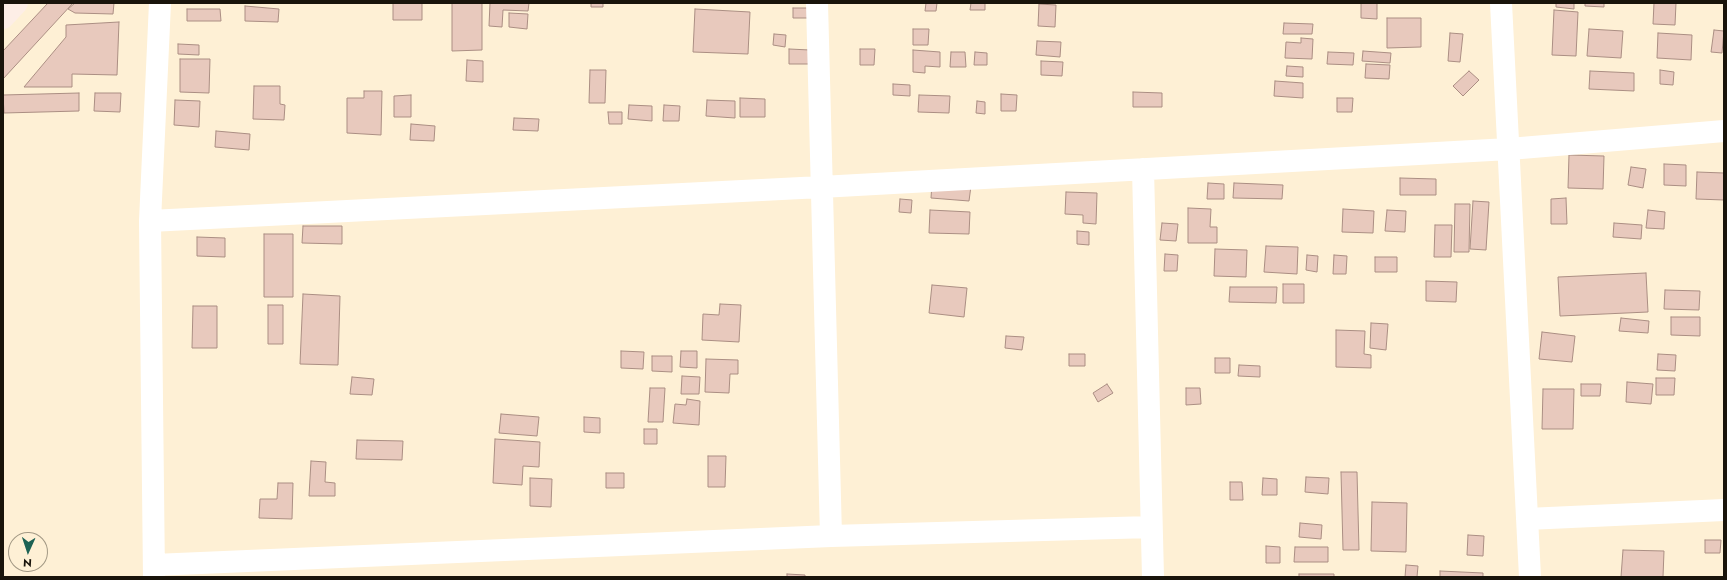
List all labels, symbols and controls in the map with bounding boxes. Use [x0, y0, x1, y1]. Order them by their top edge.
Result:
north arrow [8, 532, 48, 572]
text: N [23, 555, 32, 571]

